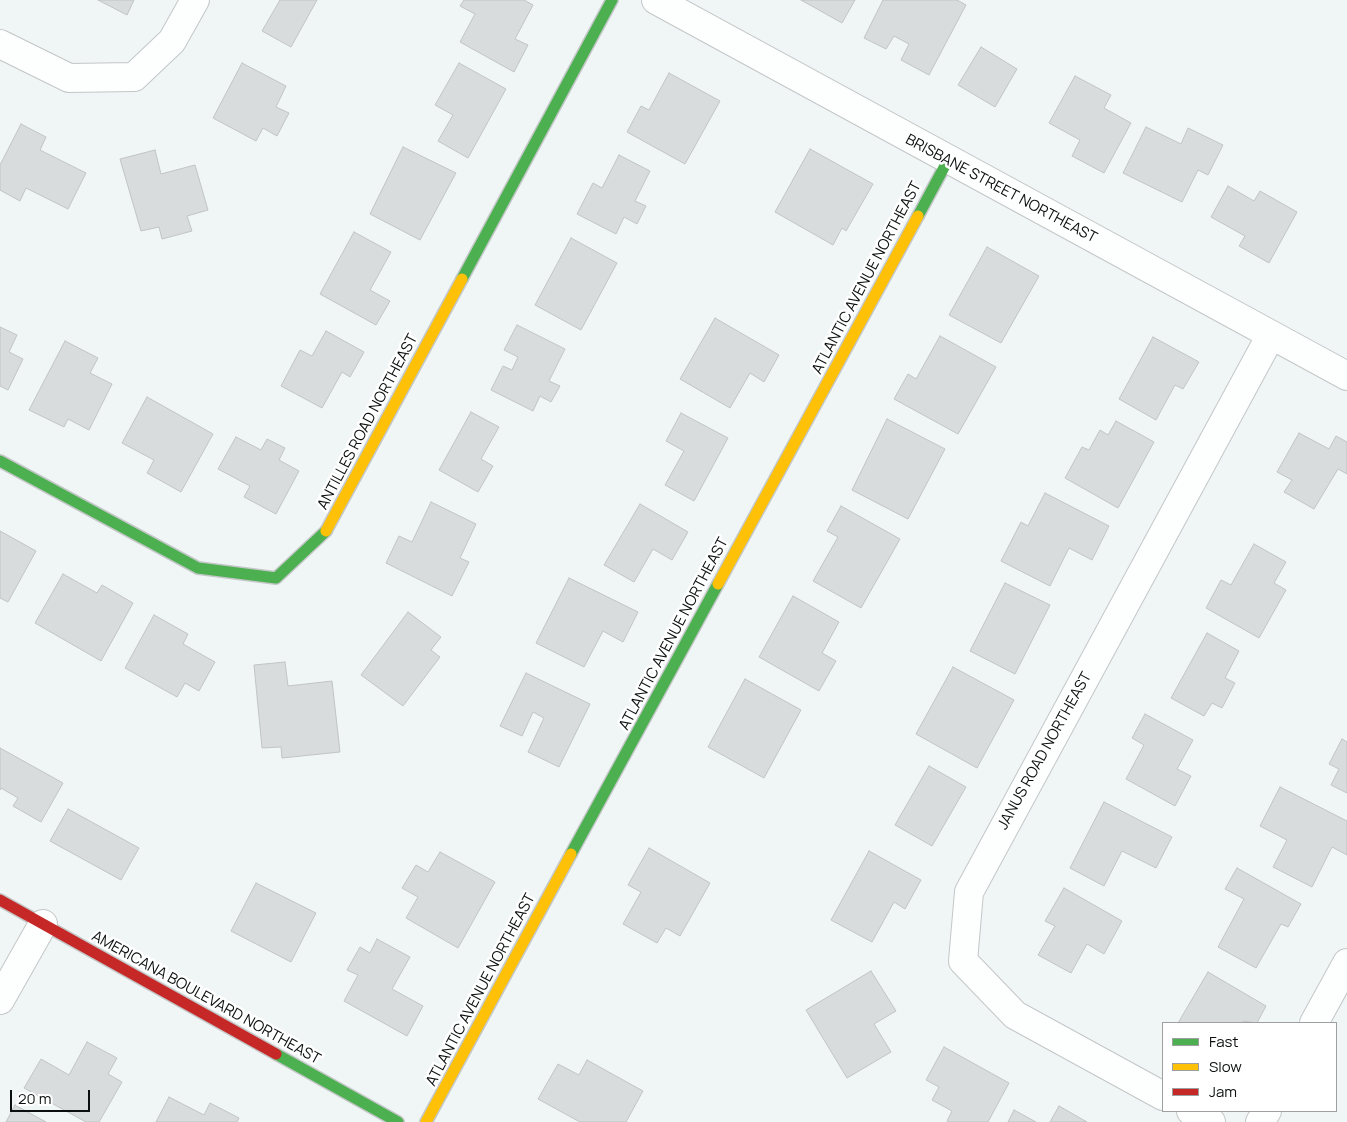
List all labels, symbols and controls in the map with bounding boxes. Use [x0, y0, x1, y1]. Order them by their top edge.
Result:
street label: BRISBANE STREET NORTHEAST [902, 131, 1100, 247]
street label: ATLANTIC AVENUE NORTHEAST [809, 179, 925, 377]
street label: ANTILLES ROAD NORTHEAST [314, 331, 422, 513]
street label: ATLANTIC AVENUE NORTHEAST [616, 535, 732, 733]
street label: JANUS ROAD NORTHEAST [994, 669, 1096, 833]
street label: ATLANTIC AVENUE NORTHEAST [423, 891, 539, 1089]
street label: AMERICANA BOULEVARD NORTHEAST [88, 927, 324, 1069]
legend [1162, 1022, 1337, 1112]
text: Fast [1209, 1031, 1238, 1052]
text: Slow [1209, 1056, 1242, 1077]
scale bar [12, 1080, 92, 1112]
text: Jam [1209, 1081, 1237, 1102]
text: 20 m [18, 1088, 51, 1109]

